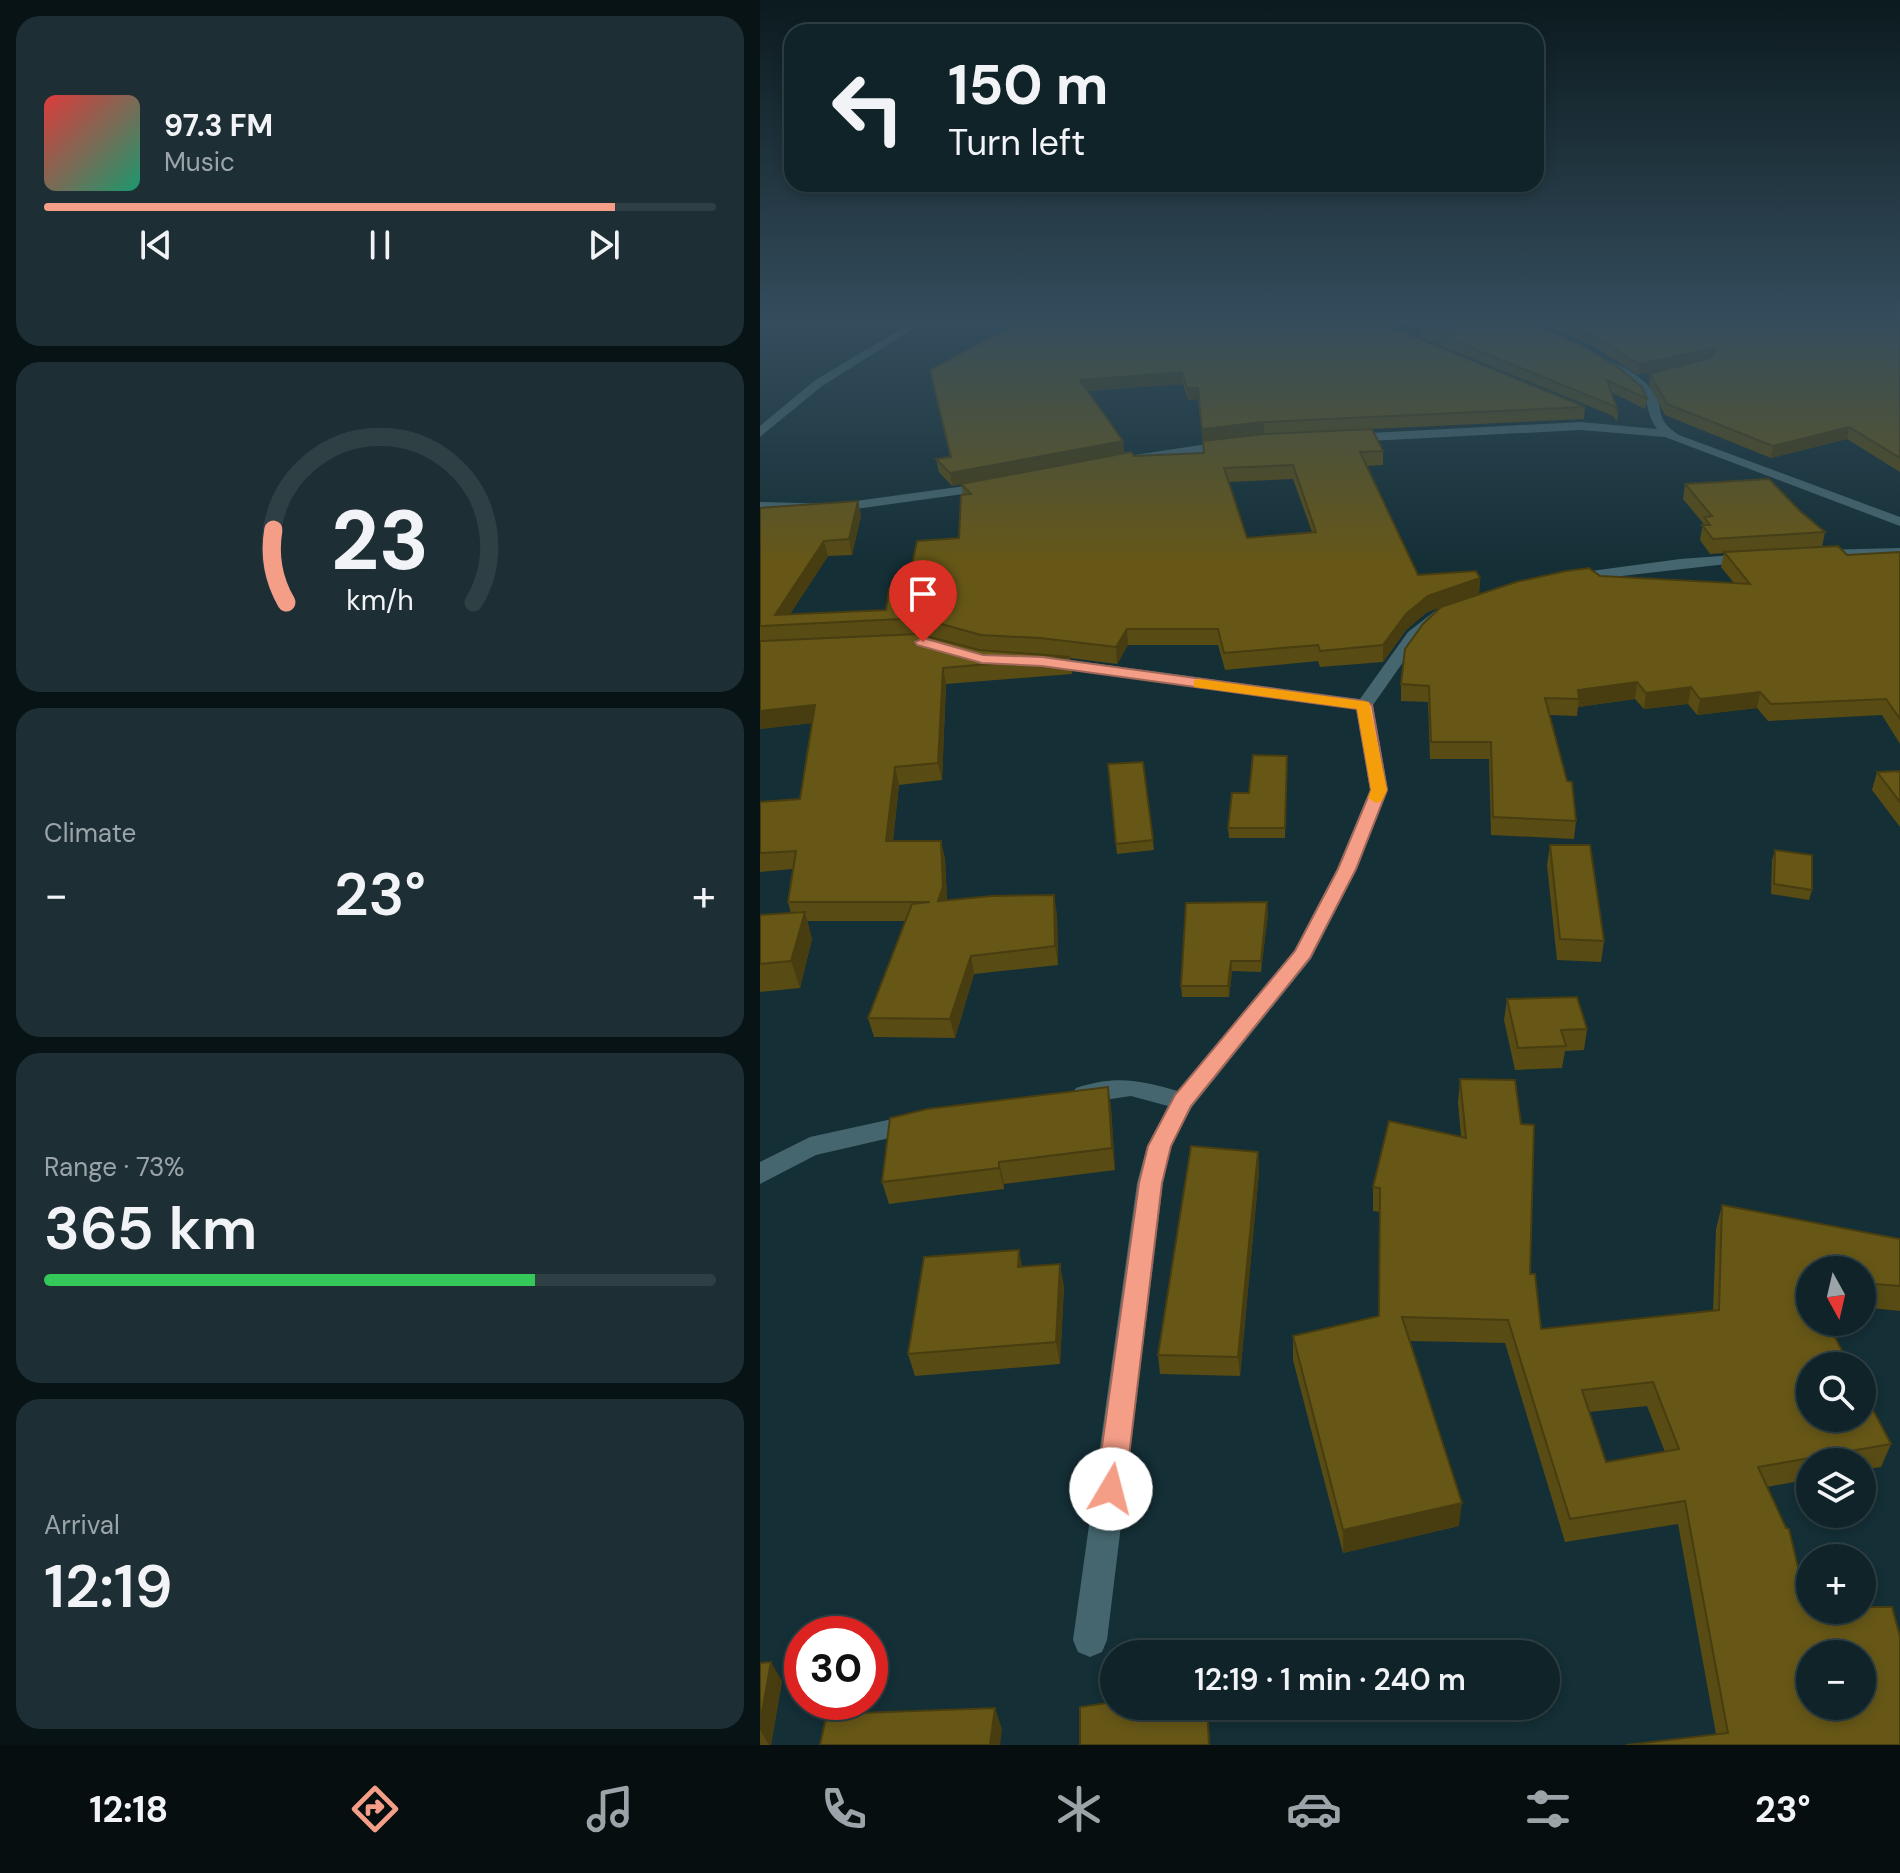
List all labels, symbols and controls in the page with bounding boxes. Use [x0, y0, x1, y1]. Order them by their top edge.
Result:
text: 150 m [948, 48, 1109, 121]
icon: left [816, 56, 920, 160]
text: 97.3 FM [164, 106, 273, 145]
text: Turn left [948, 119, 1085, 166]
text: Music [164, 145, 235, 179]
icon: previous [134, 223, 178, 267]
icon: pause [358, 223, 402, 267]
icon: next [582, 223, 626, 267]
text: 23 [331, 485, 429, 594]
pin [889, 560, 957, 642]
icon: arrive [901, 572, 945, 616]
text: km/h [346, 582, 414, 619]
text: Climate [44, 816, 136, 850]
text: 23° [334, 855, 426, 934]
text: − [44, 866, 68, 924]
text: + [692, 866, 716, 924]
text: Range · 73% [44, 1150, 184, 1184]
text: 365 km [44, 1189, 257, 1268]
north arrow [1796, 1256, 1876, 1336]
map controls [1796, 1256, 1876, 1720]
button: search [1796, 1352, 1876, 1432]
position arrow [1069, 1447, 1153, 1531]
button: layers [1796, 1448, 1876, 1528]
text: Arrival [44, 1508, 120, 1542]
button: + [1796, 1544, 1876, 1624]
text: 12:19 [44, 1547, 173, 1626]
speed limit sign: 30 [784, 1616, 888, 1720]
button: − [1796, 1640, 1876, 1720]
text: 12:19 · 1 min · 240 m [1194, 1660, 1466, 1699]
icon: directions [347, 1781, 403, 1837]
icon: music [582, 1781, 638, 1837]
icon: phone [816, 1781, 872, 1837]
icon: climate [1051, 1781, 1107, 1837]
icon: car [1286, 1781, 1342, 1837]
icon: filters [1520, 1781, 1576, 1837]
text: 12:18 [89, 1786, 168, 1833]
text: 23° [1755, 1786, 1811, 1833]

